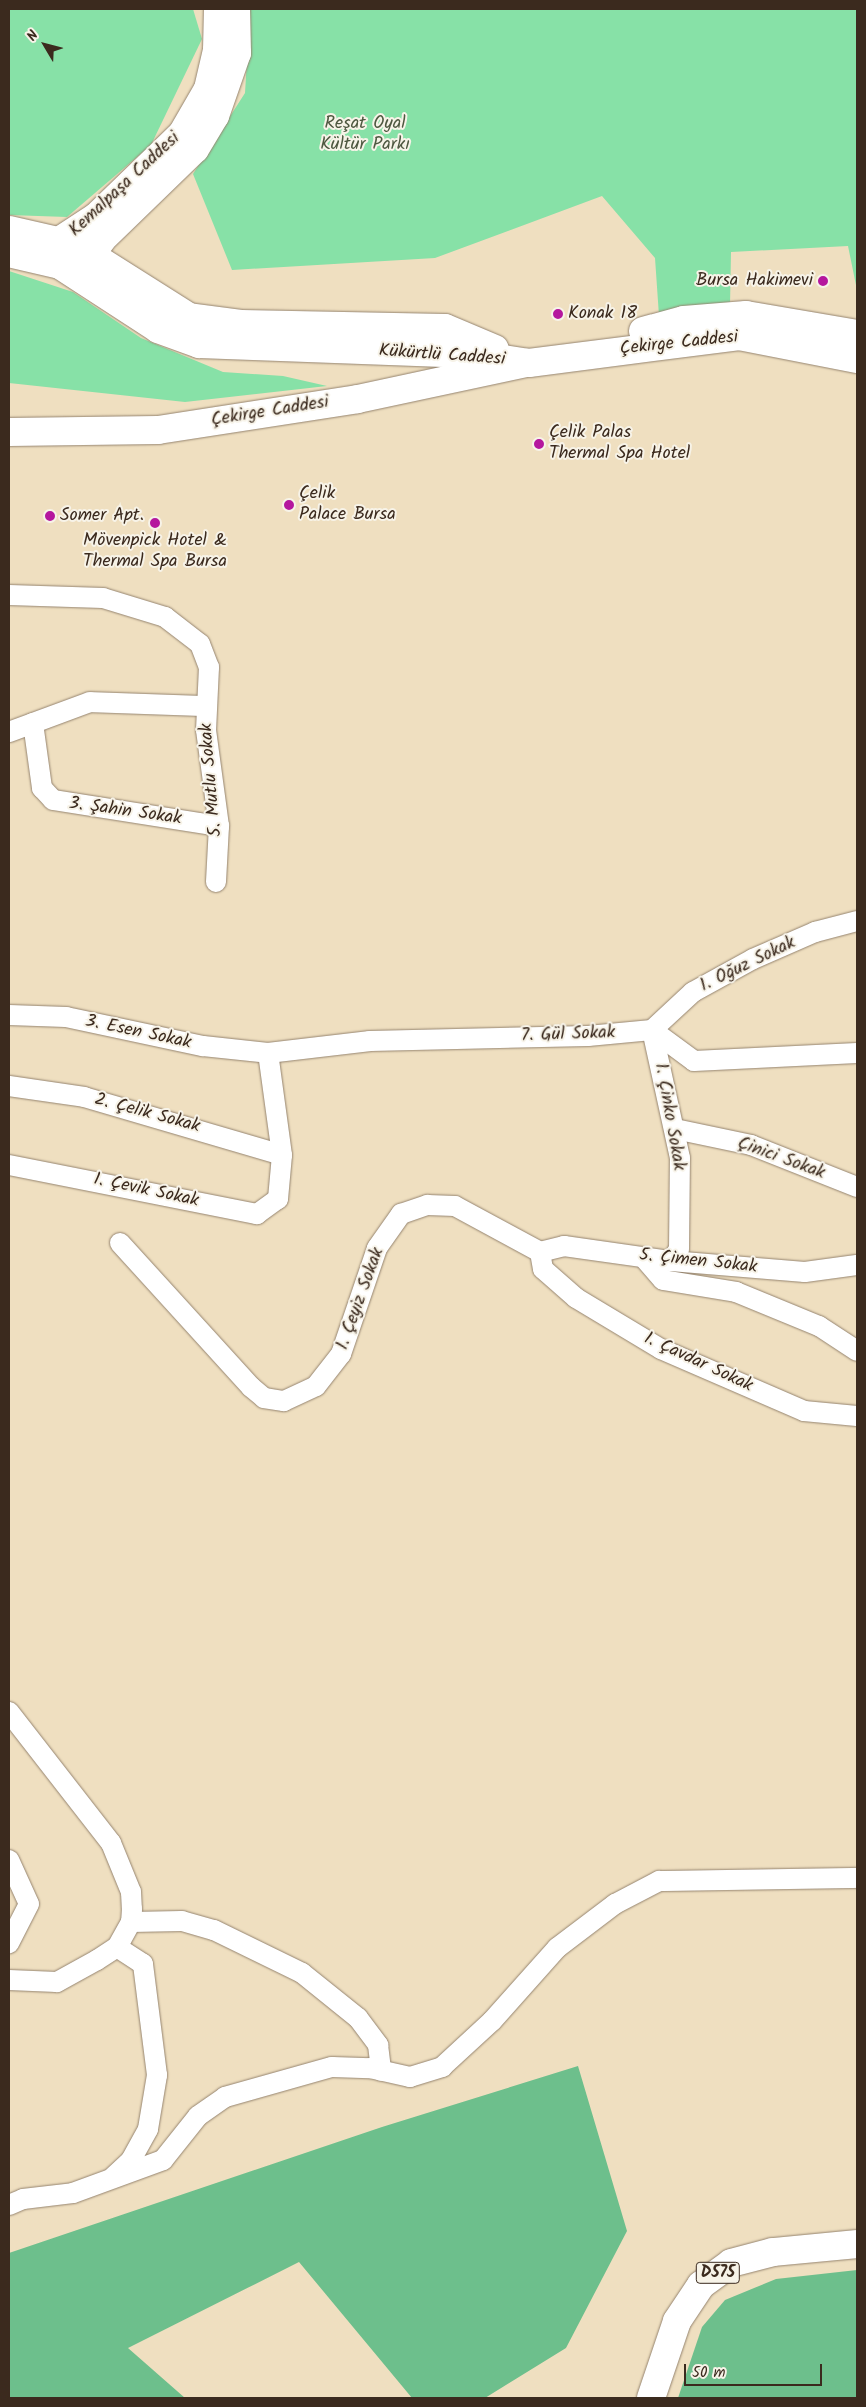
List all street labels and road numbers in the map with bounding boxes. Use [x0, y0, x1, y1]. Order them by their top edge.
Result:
street label: Kemalpaşa Caddesi [65, 128, 185, 242]
street label: Çekirge Caddesi [619, 327, 739, 361]
street label: Kükürtlü Caddesi [378, 341, 506, 371]
street label: Çekirge Caddesi [210, 392, 330, 432]
street label: 5. Mutlu Sokak [196, 722, 228, 838]
street label: 3. Şahin Sokak [67, 793, 183, 831]
street label: 1. Oğuz Sokak [697, 933, 799, 997]
street label: 3. Esen Sokak [83, 1011, 193, 1055]
street label: 7. Gül Sokak [521, 1023, 615, 1047]
street label: 1. Çinko Sokak [649, 1062, 689, 1172]
street label: 2. Çelik Sokak [92, 1090, 202, 1138]
street label: Çinici Sokak [734, 1133, 828, 1185]
street label: 1. Çevik Sokak [92, 1169, 200, 1213]
street label: 1. Çeyiz Sokak [333, 1245, 389, 1353]
street label: 5. Çimen Sokak [638, 1245, 758, 1279]
street label: 1. Çavdar Sokak [640, 1328, 756, 1398]
road number: D575 [696, 2260, 740, 2286]

